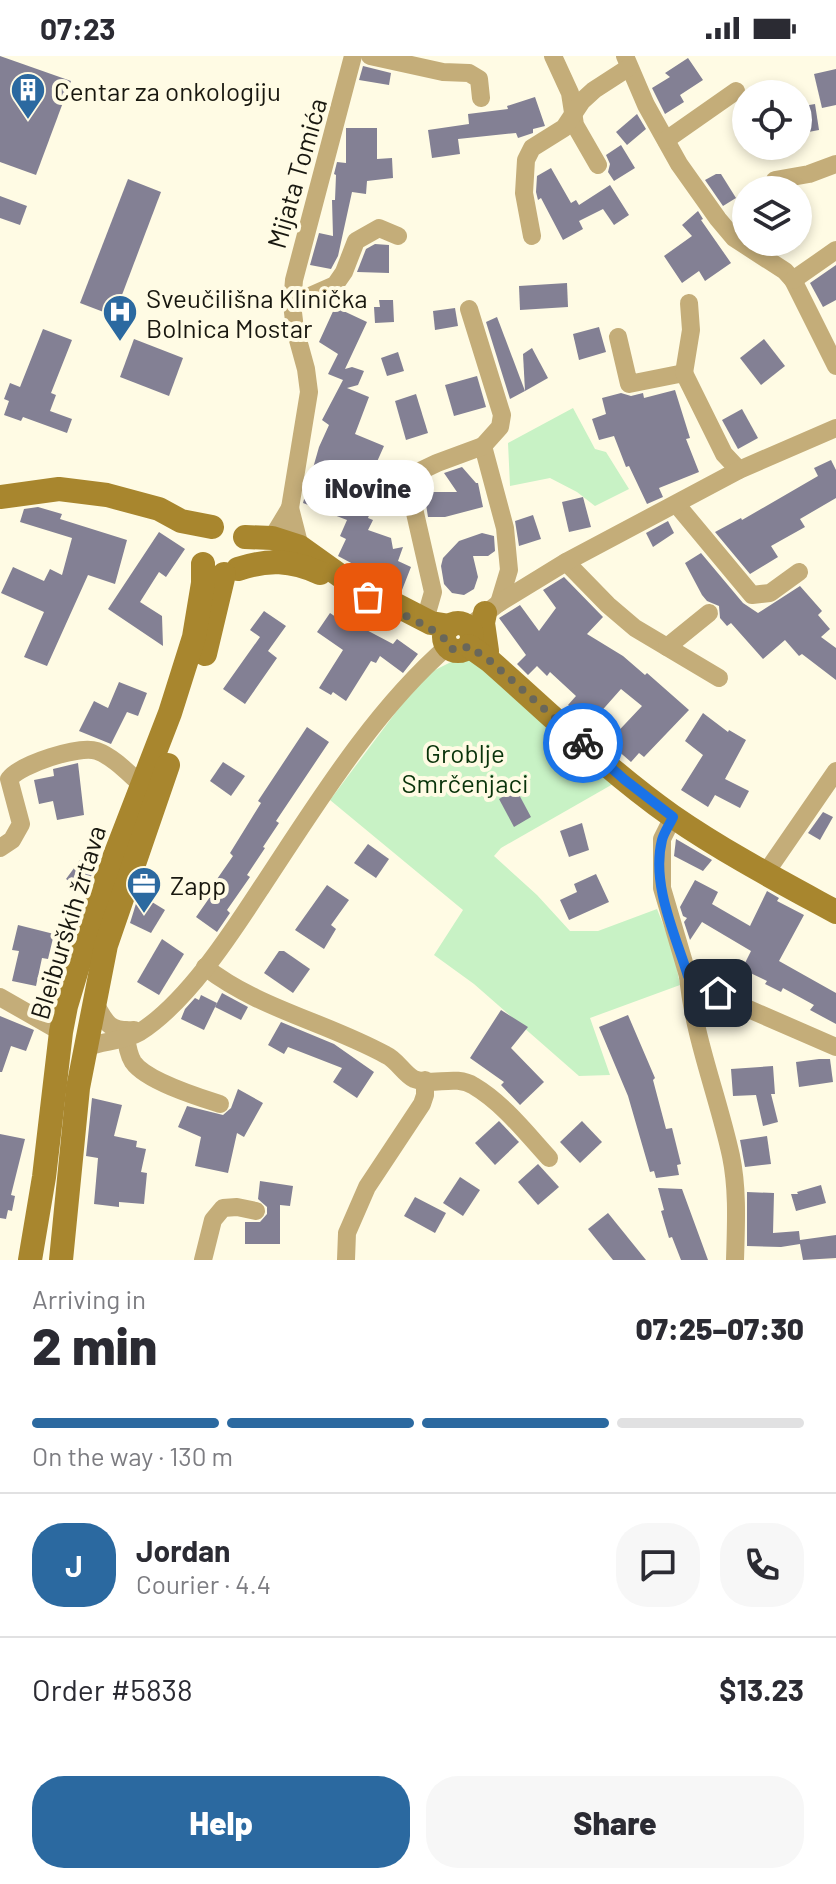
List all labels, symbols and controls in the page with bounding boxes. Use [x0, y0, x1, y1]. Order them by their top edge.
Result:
text: 07:23 [40, 10, 115, 46]
building icon: Centar za onkologiju [9, 71, 47, 121]
place label: Centar za onkologiju [54, 75, 281, 106]
map controls [732, 80, 812, 256]
button: locate [732, 80, 812, 160]
street label: Mijata Tomića [260, 94, 332, 252]
button: layers [732, 176, 812, 256]
place label: Sveučilišna Klinička Bolnica Mostar [146, 282, 367, 343]
hospital icon: Sveučilišna Klinička Bolnica Mostar [101, 293, 139, 343]
callout: iNovine [302, 461, 434, 517]
text: iNovine [325, 472, 411, 503]
pin [334, 563, 402, 631]
icon: bag [346, 575, 390, 619]
courier [543, 703, 623, 783]
icon: bike [561, 721, 605, 765]
park label: Groblje Smrčenjaci [401, 737, 529, 798]
street label: Bleiburških žrtava [23, 821, 111, 1023]
office icon: Zapp [125, 865, 163, 915]
place label: Zapp [170, 869, 226, 900]
pin [684, 959, 752, 1027]
icon: home [696, 971, 740, 1015]
text: Arriving in [32, 1283, 146, 1314]
text: 07:25–07:30 [636, 1310, 804, 1346]
text: 2 min [32, 1313, 157, 1375]
text: On the way · 130 m [32, 1440, 233, 1471]
button: chat [616, 1523, 700, 1607]
button: phone [720, 1523, 804, 1607]
text: Jordan [136, 1532, 231, 1568]
text: J [65, 1547, 83, 1583]
text: Courier · 4.4 [136, 1568, 271, 1599]
text: Order #5838 [32, 1671, 193, 1707]
text: $13.23 [719, 1671, 804, 1707]
button: Help [32, 1776, 410, 1868]
button: Share [426, 1776, 804, 1868]

